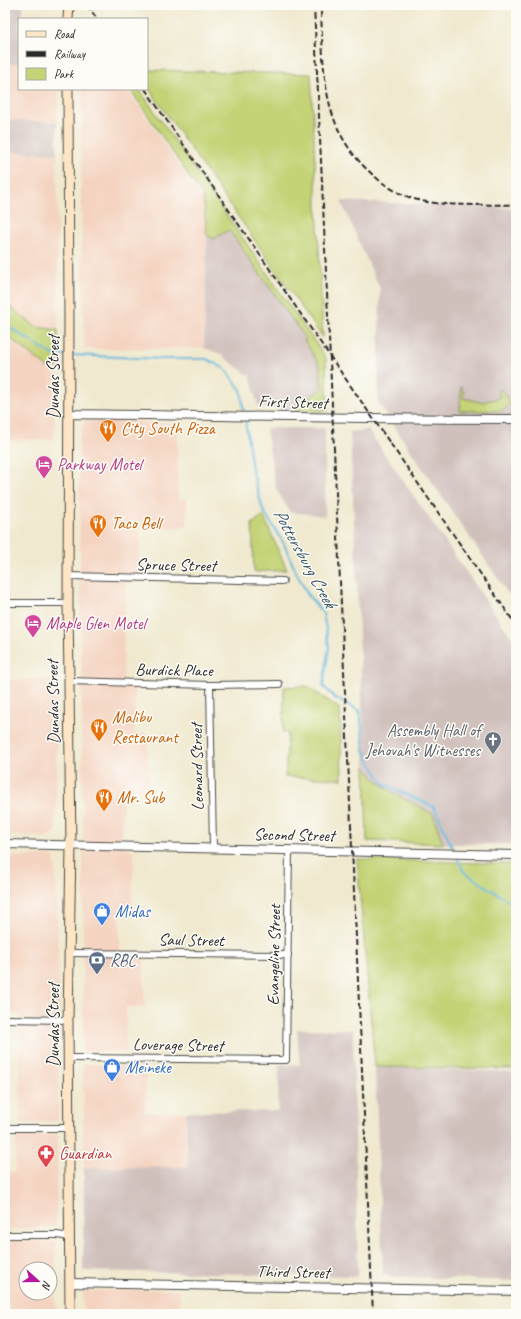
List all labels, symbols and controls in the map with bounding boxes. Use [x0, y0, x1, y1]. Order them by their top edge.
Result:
legend [18, 18, 148, 90]
text: Road [54, 26, 76, 42]
text: Railway [54, 46, 86, 62]
text: Park [54, 66, 75, 82]
street label: Dundas Street [43, 333, 64, 419]
street label: First Street [258, 390, 330, 414]
restaurant icon: City South Pizza [98, 418, 118, 443]
place label: City South Pizza [121, 418, 216, 439]
hotel icon: Parkway Motel [34, 454, 54, 479]
place label: Parkway Motel [57, 454, 145, 475]
water label: Pottersburg Creek [269, 505, 343, 614]
restaurant icon: Taco Bell [88, 513, 108, 538]
place label: Taco Bell [111, 513, 164, 534]
street label: Spruce Street [136, 554, 219, 576]
hotel icon: Maple Glen Motel [23, 613, 43, 638]
place label: Maple Glen Motel [46, 613, 149, 634]
street label: Dundas Street [42, 657, 64, 744]
street label: Burdick Place [135, 659, 214, 681]
place label: Malibu Restaurant [112, 707, 180, 748]
restaurant icon: Malibu Restaurant [89, 717, 109, 742]
place label: Assembly Hall of Jehovah's Witnesses [365, 720, 484, 761]
street label: Leonard Street [186, 721, 208, 811]
church icon: Assembly Hall of Jehovah's Witnesses [483, 730, 503, 755]
restaurant icon: Mr. Sub [94, 787, 114, 812]
place label: Mr. Sub [117, 787, 166, 808]
street label: Second Street [253, 824, 337, 846]
shop icon: Midas [92, 901, 112, 926]
place label: Midas [115, 901, 151, 922]
street label: Evangeline Street [263, 902, 285, 1006]
street label: Saul Street [158, 929, 226, 951]
bank icon: RBC [87, 950, 107, 975]
place label: RBC [110, 950, 138, 971]
street label: Dundas Street [43, 981, 64, 1067]
street label: Loverage Street [133, 1034, 226, 1056]
shop icon: Meineke [102, 1057, 122, 1082]
place label: Meineke [125, 1057, 172, 1078]
pharmacy icon: Guardian [36, 1143, 56, 1168]
place label: Guardian [59, 1143, 113, 1164]
north arrow [18, 1261, 58, 1301]
street label: Third Street [256, 1261, 332, 1283]
text: N [39, 1279, 55, 1292]

